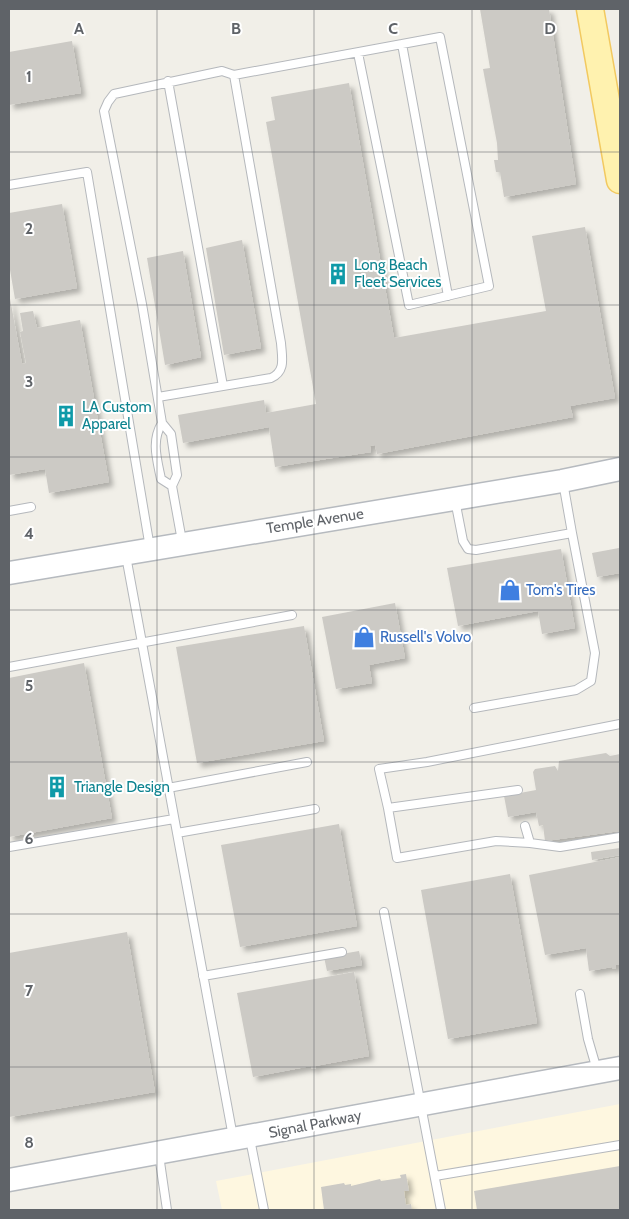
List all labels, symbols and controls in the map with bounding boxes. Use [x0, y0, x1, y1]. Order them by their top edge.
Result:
text: A [74, 19, 84, 38]
text: B [231, 19, 241, 38]
text: C [388, 19, 398, 38]
text: D [544, 19, 556, 38]
text: 1 [26, 67, 32, 86]
text: 2 [25, 219, 33, 238]
place label: Long Beach Fleet Services [354, 256, 441, 291]
building icon: Long Beach Fleet Services [325, 261, 351, 287]
text: 3 [25, 372, 33, 391]
place label: LA Custom Apparel [82, 398, 152, 433]
building icon: LA Custom Apparel [53, 403, 79, 429]
street label: Temple Avenue [265, 504, 365, 538]
text: 4 [24, 524, 34, 543]
shop icon: Tom's Tires [497, 577, 523, 603]
place label: Tom's Tires [526, 581, 595, 599]
shop icon: Russell's Volvo [351, 624, 377, 650]
place label: Russell's Volvo [380, 628, 471, 646]
text: 5 [25, 676, 33, 695]
building icon: Triangle Design [44, 774, 70, 800]
place label: Triangle Design [74, 778, 170, 796]
text: 6 [25, 829, 34, 848]
text: 7 [25, 981, 34, 1000]
street label: Signal Parkway [267, 1106, 363, 1142]
text: 8 [24, 1133, 34, 1152]

